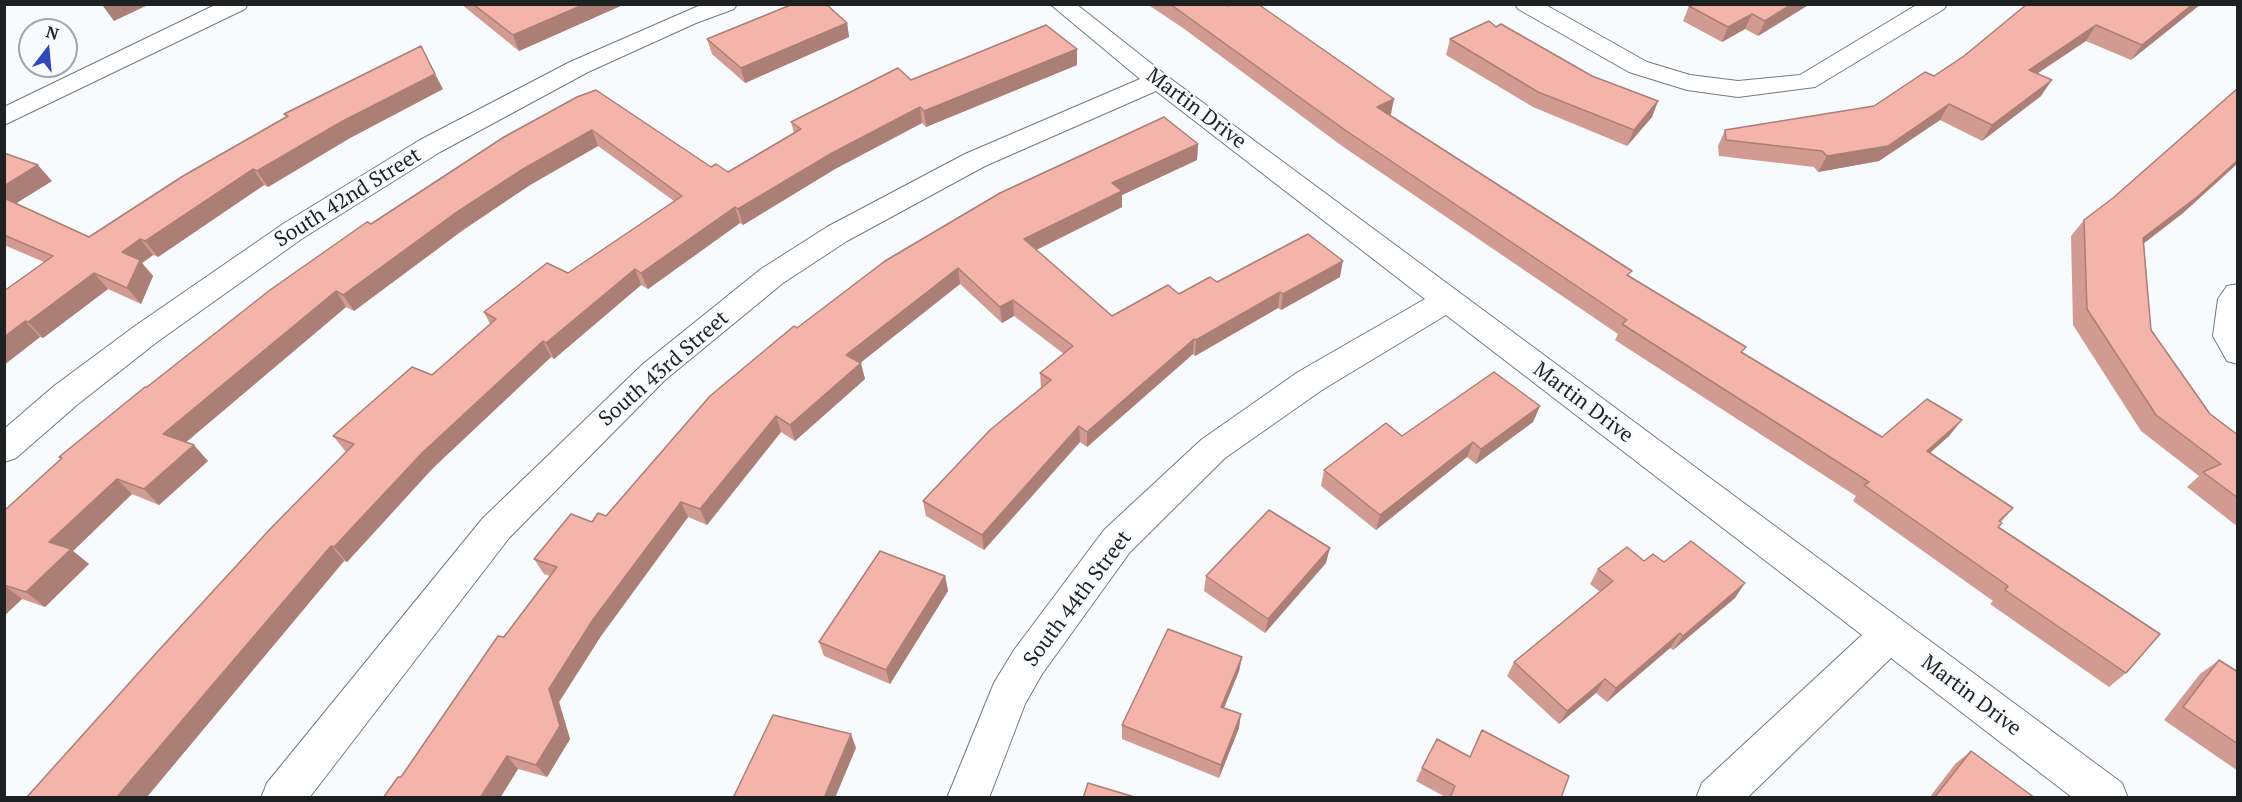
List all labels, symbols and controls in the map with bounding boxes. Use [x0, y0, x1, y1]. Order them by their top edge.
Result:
north arrow [18, 18, 78, 78]
text: N [44, 20, 61, 45]
street label: Martin Drive [1141, 63, 1251, 155]
street label: South 42nd Street [270, 143, 426, 253]
street label: South 43rd Street [594, 306, 734, 432]
street label: Martin Drive [1528, 357, 1638, 449]
street label: South 44th Street [1019, 526, 1137, 672]
street label: Martin Drive [1916, 650, 2026, 742]

